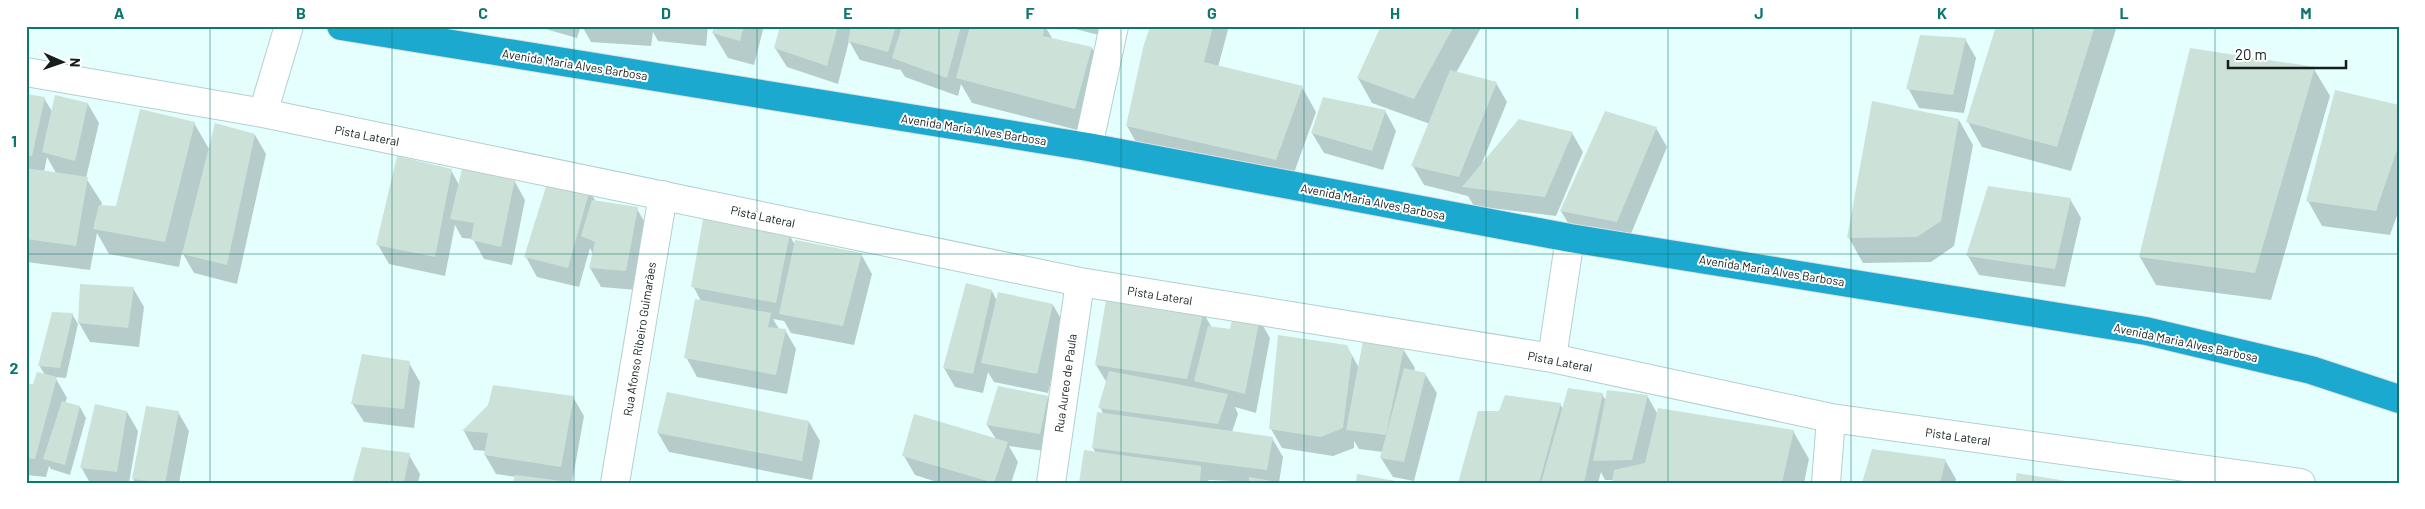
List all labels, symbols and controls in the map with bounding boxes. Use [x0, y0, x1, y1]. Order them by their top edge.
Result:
text: A [114, 3, 125, 22]
text: B [296, 3, 306, 22]
text: C [478, 3, 488, 22]
text: D [661, 3, 671, 22]
text: E [843, 3, 853, 22]
text: F [1026, 3, 1035, 22]
text: G [1207, 3, 1217, 22]
text: H [1390, 3, 1400, 22]
text: I [1575, 3, 1579, 22]
text: J [1754, 3, 1764, 22]
text: K [1937, 3, 1947, 22]
text: L [2119, 3, 2129, 22]
text: M [2300, 3, 2312, 22]
north arrow [38, 38, 88, 88]
scale bar [2228, 38, 2345, 70]
text: 20 m [2235, 45, 2267, 63]
street label: Avenida Maria Alves Barbosa [501, 46, 649, 82]
text: N [67, 58, 84, 67]
street label: Avenida Maria Alves Barbosa [900, 111, 1048, 147]
street label: Pista Lateral [333, 122, 401, 148]
text: 1 [11, 131, 17, 150]
street label: Avenida Maria Alves Barbosa [1300, 180, 1446, 222]
street label: Pista Lateral [729, 202, 797, 230]
street label: Avenida Maria Alves Barbosa [1698, 252, 1846, 288]
street label: Rua Afonso Ribeiro Guimarães [620, 261, 658, 417]
street label: Pista Lateral [1127, 283, 1193, 307]
street label: Avenida Maria Alves Barbosa [2113, 320, 2259, 364]
street label: Rua Aureo de Paula [1051, 333, 1079, 433]
street label: Pista Lateral [1526, 348, 1594, 374]
text: 2 [10, 358, 19, 377]
street label: Pista Lateral [1925, 425, 1991, 447]

